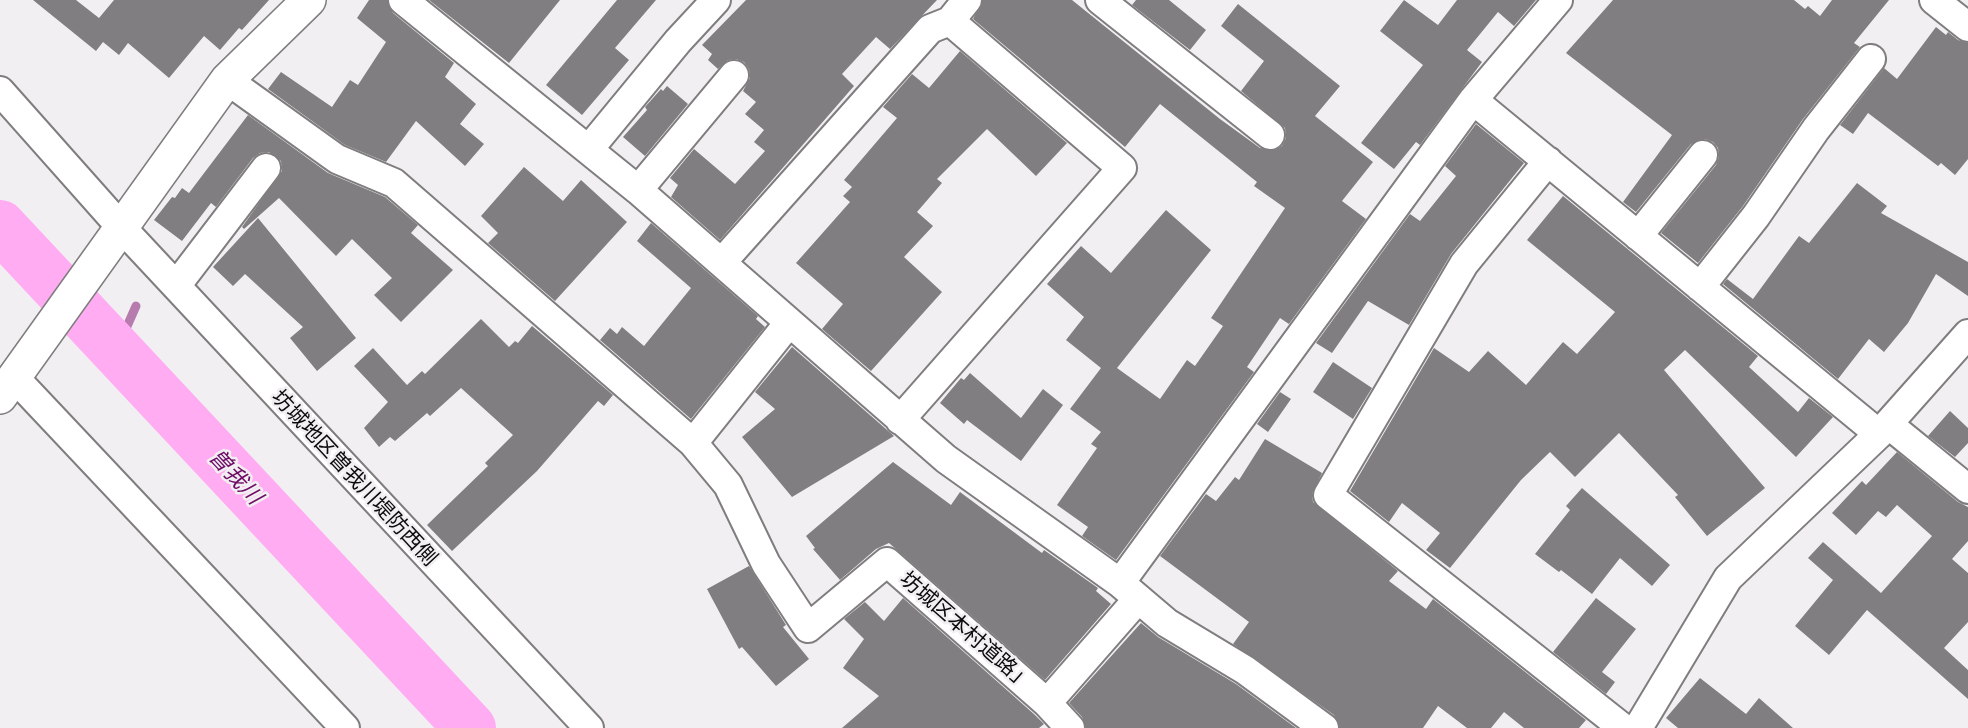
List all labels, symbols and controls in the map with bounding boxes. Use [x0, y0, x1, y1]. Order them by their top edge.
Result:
street label: 坊城地区曽我川堤防西側 [266, 385, 442, 571]
water label: 曽我川 [203, 444, 267, 510]
street label: 坊城区本村道路」 [894, 566, 1038, 696]

